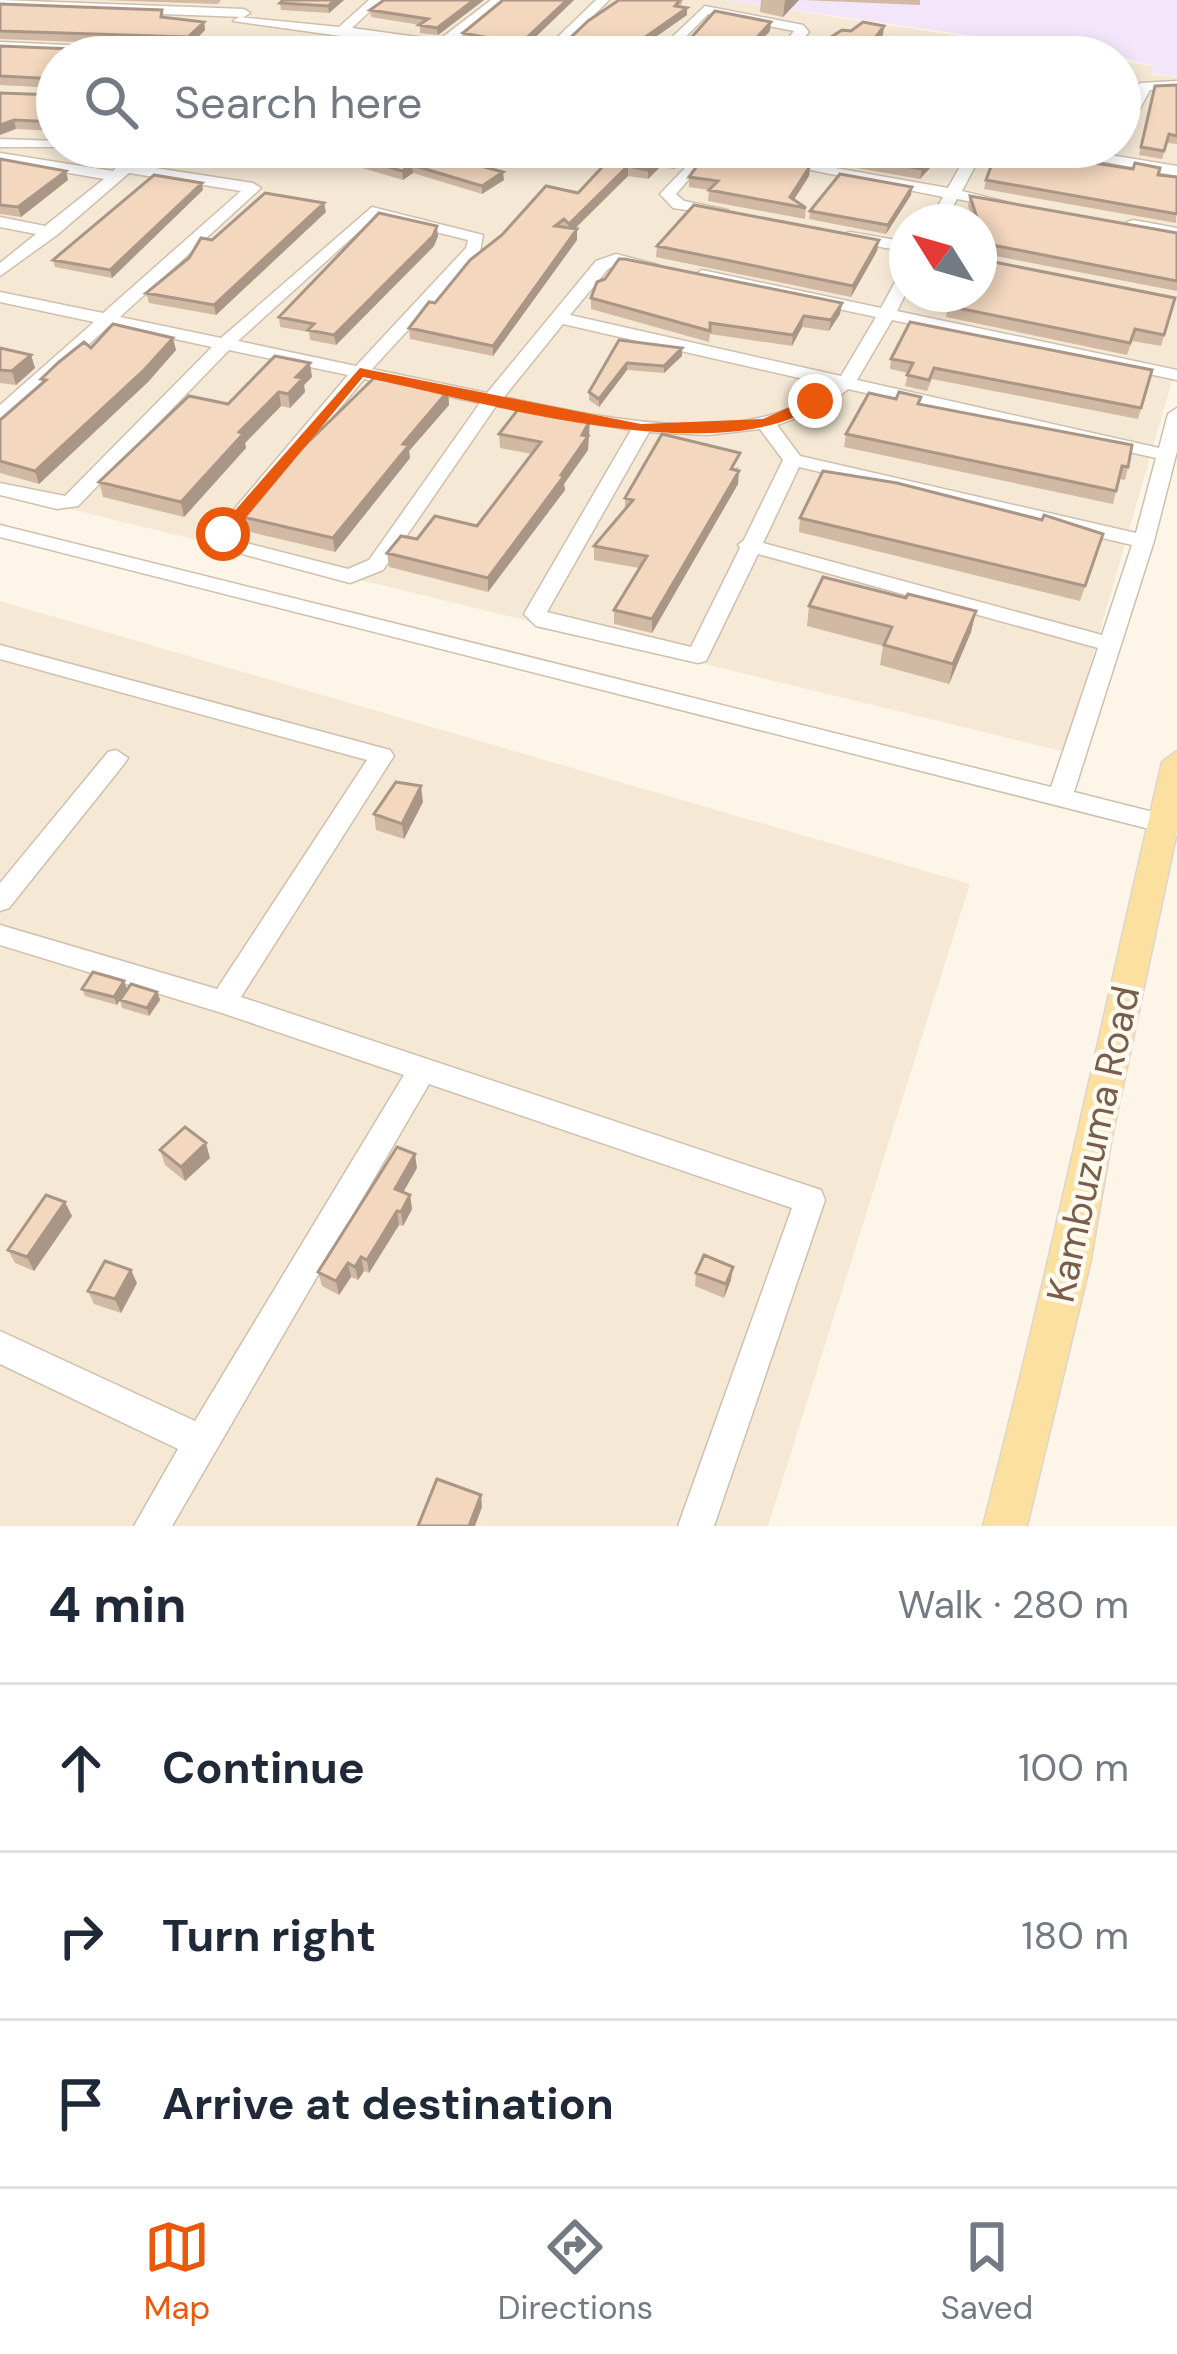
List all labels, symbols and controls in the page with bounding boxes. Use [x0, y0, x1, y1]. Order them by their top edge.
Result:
search box [36, 36, 1141, 168]
icon: search [78, 69, 144, 135]
text: Search here [174, 73, 422, 132]
north arrow [889, 204, 997, 312]
route end [788, 374, 842, 428]
route start [196, 507, 250, 561]
street label: Kambuzuma Road [1035, 981, 1151, 1307]
text: 4 min [48, 1571, 187, 1638]
text: Walk · 280 m [898, 1579, 1129, 1630]
icon: ahead [48, 1735, 114, 1801]
text: Continue [162, 1738, 365, 1797]
text: 100 m [1018, 1742, 1129, 1793]
icon: right [48, 1903, 114, 1969]
text: Turn right [162, 1906, 376, 1965]
text: 180 m [1021, 1910, 1129, 1961]
icon: arrive [48, 2071, 114, 2137]
text: Arrive at destination [162, 2074, 614, 2133]
tab: Map [144, 2214, 210, 2329]
tab: Directions [498, 2214, 653, 2329]
tab: Saved [941, 2214, 1033, 2329]

